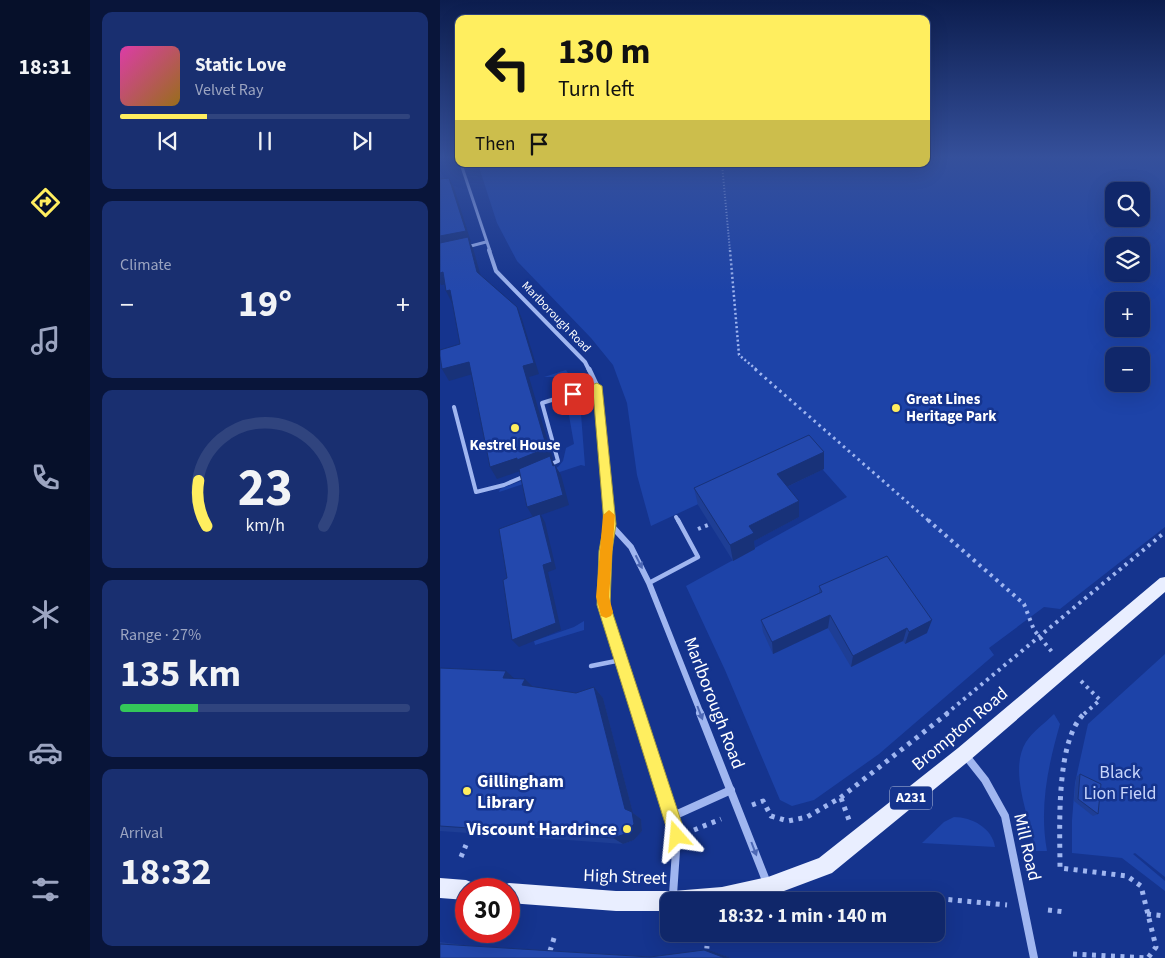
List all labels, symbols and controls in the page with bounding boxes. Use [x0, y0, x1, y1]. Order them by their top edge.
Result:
text: 130 m [558, 27, 650, 77]
icon: left [475, 35, 540, 100]
text: 18:31 [18, 51, 72, 83]
text: Static Love [195, 52, 286, 79]
text: Turn left [558, 73, 634, 105]
text: Velvet Ray [195, 79, 263, 101]
icon: previous [154, 127, 182, 155]
icon: pause [251, 127, 279, 155]
icon: next [348, 127, 376, 155]
icon: arrive [525, 130, 553, 158]
text: Then [475, 131, 515, 158]
map controls [1105, 182, 1150, 392]
button: search [1105, 182, 1150, 227]
icon: directions [28, 185, 63, 220]
button: layers [1105, 237, 1150, 282]
text: Climate [120, 254, 171, 276]
text: 19° [238, 277, 292, 331]
street label: Marlborough Road [518, 278, 594, 356]
text: − [120, 285, 134, 325]
text: + [396, 285, 410, 325]
button: + [1105, 292, 1150, 337]
icon: music [28, 323, 63, 358]
button: − [1105, 347, 1150, 392]
pin [552, 373, 594, 415]
icon: arrive [559, 380, 587, 408]
place label: Great Lines Heritage Park [906, 389, 997, 427]
marker: Great Lines Heritage Park [890, 402, 902, 414]
marker: Kestrel House [509, 422, 521, 434]
place label: Kestrel House [469, 435, 561, 456]
text: 23 [238, 452, 292, 526]
icon: phone [28, 460, 63, 495]
text: km/h [245, 513, 285, 538]
one-way arrow [635, 555, 643, 570]
icon: climate [28, 597, 63, 632]
text: Range · 27% [120, 624, 201, 646]
street label: Marlborough Road [677, 633, 751, 773]
text: 135 km [120, 647, 241, 701]
street label: Brompton Road [907, 681, 1013, 777]
one-way arrow [696, 706, 704, 721]
icon: car [28, 735, 63, 770]
park label: Black Lion Field [1083, 760, 1157, 806]
place label: Gillingham Library [477, 769, 564, 815]
marker: Gillingham Library [461, 785, 473, 797]
road number: A231 [890, 786, 932, 810]
position arrow [650, 809, 702, 861]
street label: Mill Road [1007, 811, 1047, 883]
place label: Viscount Hardrince [466, 817, 617, 842]
text: Arrival [120, 822, 163, 844]
marker: Viscount Hardrince [621, 823, 633, 835]
one-way arrow [750, 842, 758, 857]
text: 18:32 [120, 845, 212, 899]
street label: High Street [583, 863, 667, 891]
icon: filters [28, 872, 63, 907]
speed limit sign: 30 [455, 878, 520, 943]
text: 18:32 · 1 min · 140 m [718, 903, 887, 930]

